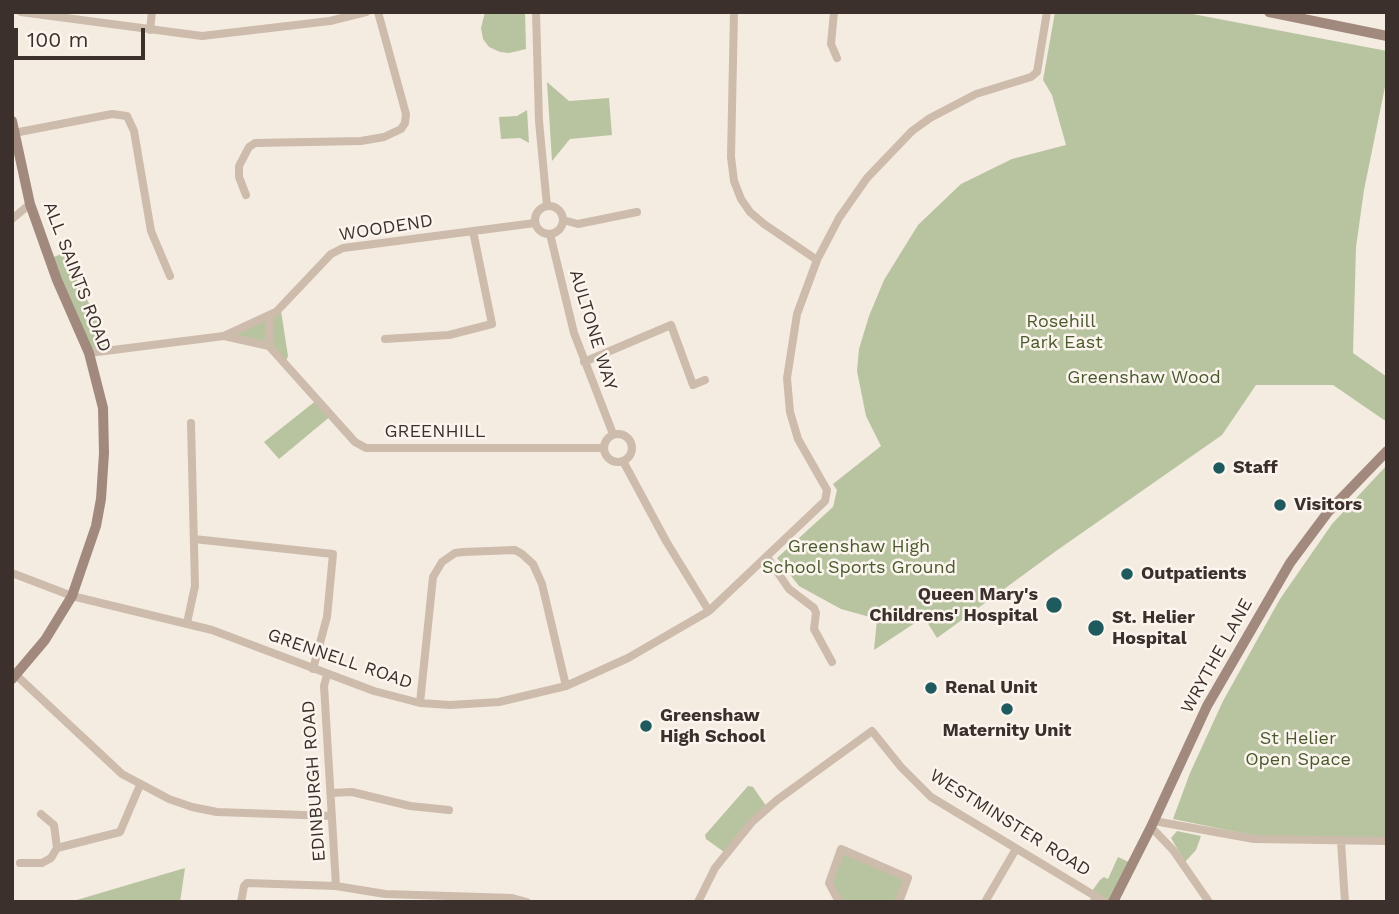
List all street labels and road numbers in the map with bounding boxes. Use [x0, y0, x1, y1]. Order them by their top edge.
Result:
street label: ALL SAINTS ROAD [38, 199, 116, 355]
street label: WOODEND [338, 210, 434, 246]
street label: AULTONE WAY [564, 267, 622, 393]
street label: GREENHILL [384, 421, 486, 443]
street label: WRYTHE LANE [1176, 595, 1258, 717]
street label: GRENNELL ROAD [265, 624, 415, 694]
street label: EDINBURGH ROAD [298, 700, 330, 862]
street label: WESTMINSTER ROAD [925, 765, 1095, 881]

